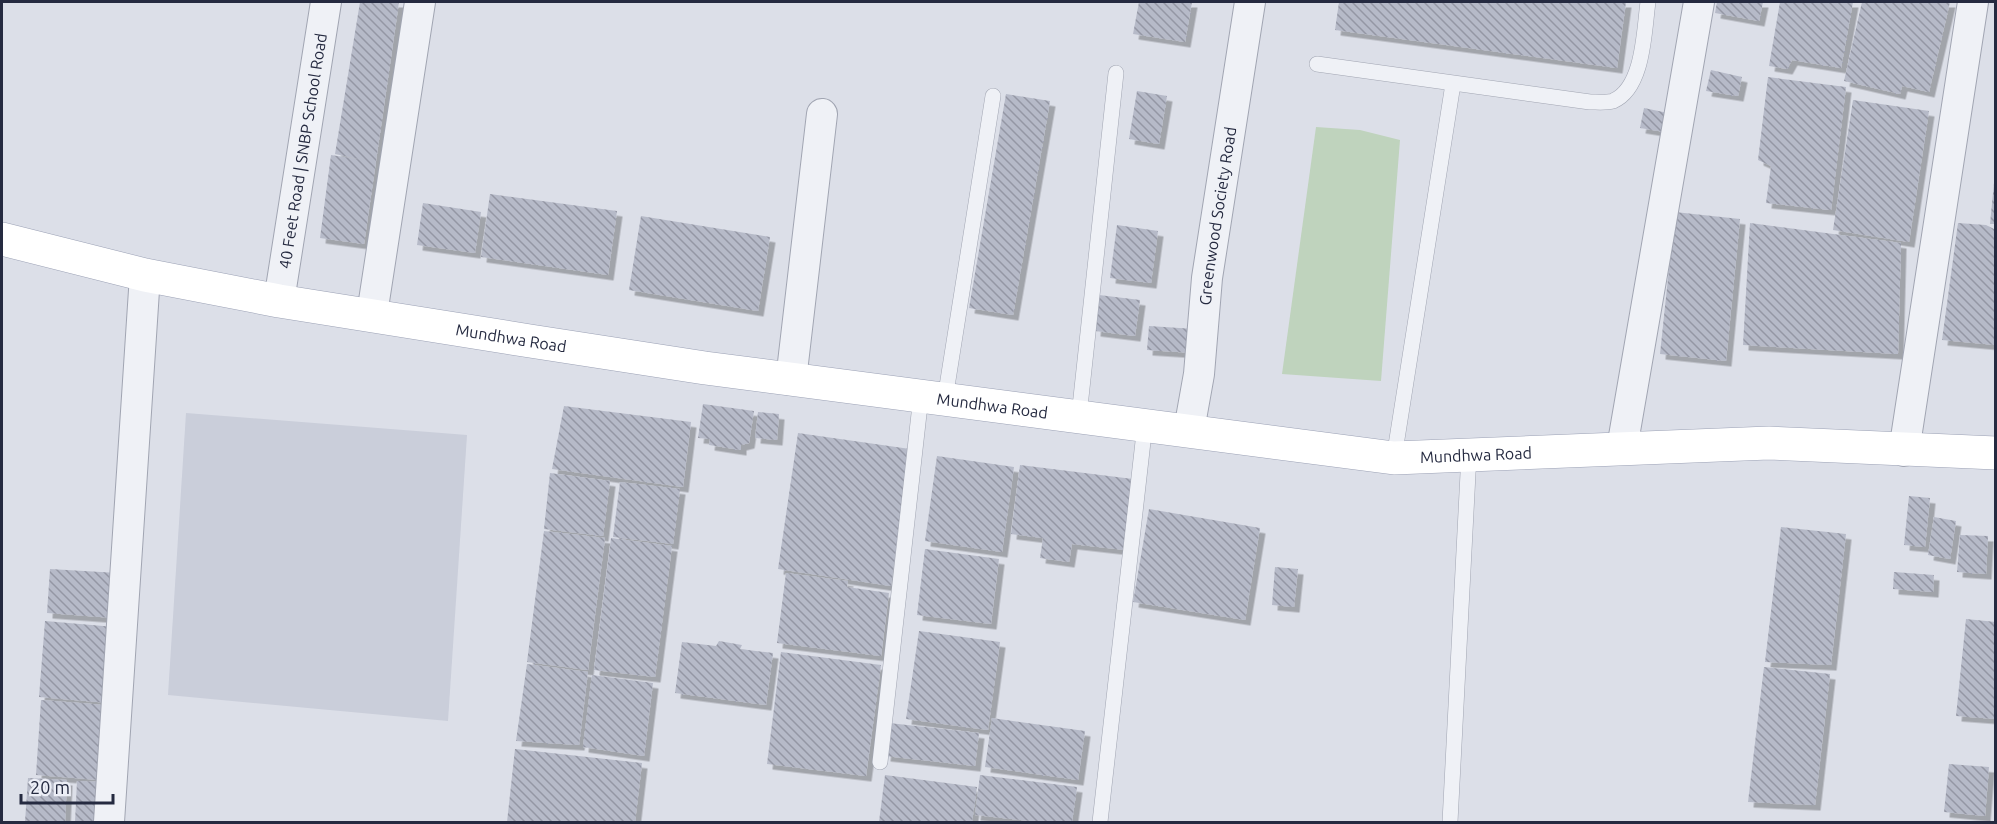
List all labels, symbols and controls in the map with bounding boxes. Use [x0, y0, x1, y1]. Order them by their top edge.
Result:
street label: 40 Feet Road | SNBP School Road [275, 32, 330, 270]
street label: Greenwood Society Road [1196, 126, 1239, 306]
street label: Mundhwa Road [454, 320, 568, 356]
street label: Mundhwa Road [936, 389, 1049, 422]
street label: Mundhwa Road [1420, 443, 1532, 466]
scale bar [21, 767, 112, 805]
text: 20 m [30, 777, 70, 797]

